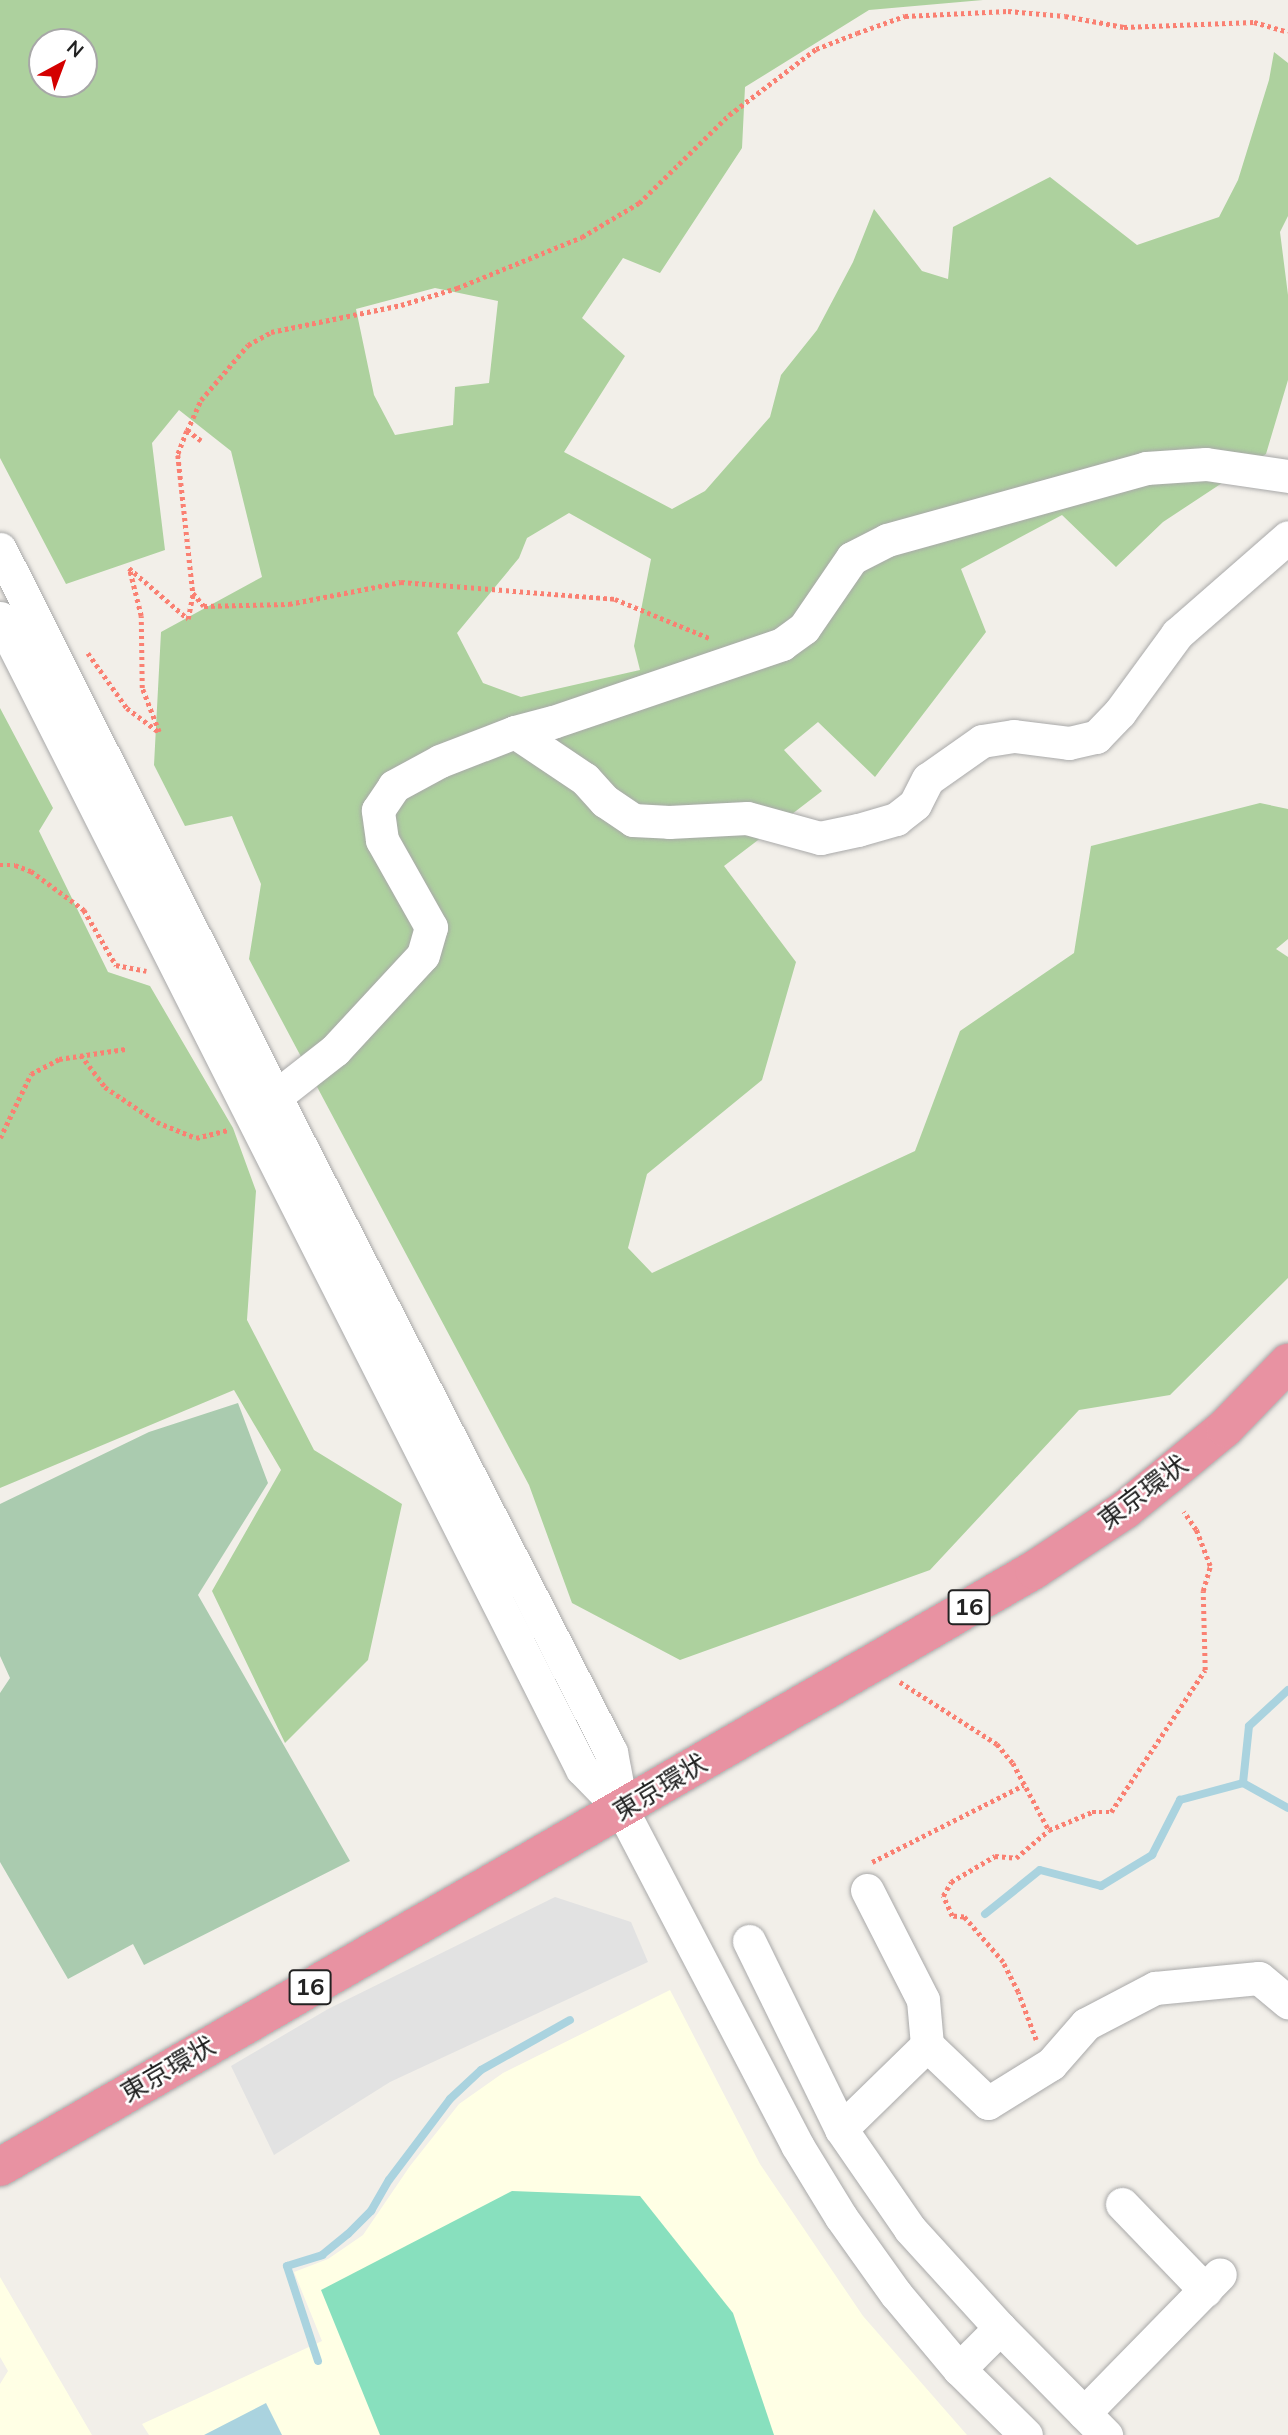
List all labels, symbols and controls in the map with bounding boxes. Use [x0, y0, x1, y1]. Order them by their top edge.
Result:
north arrow [28, 28, 98, 98]
text: N [62, 35, 89, 62]
street label: 東京環状 [1092, 1448, 1194, 1536]
road number: 16 [946, 1587, 992, 1628]
street label: 東京環状 [607, 1747, 713, 1827]
road number: 16 [287, 1966, 333, 2008]
street label: 東京環状 [115, 2029, 221, 2109]

